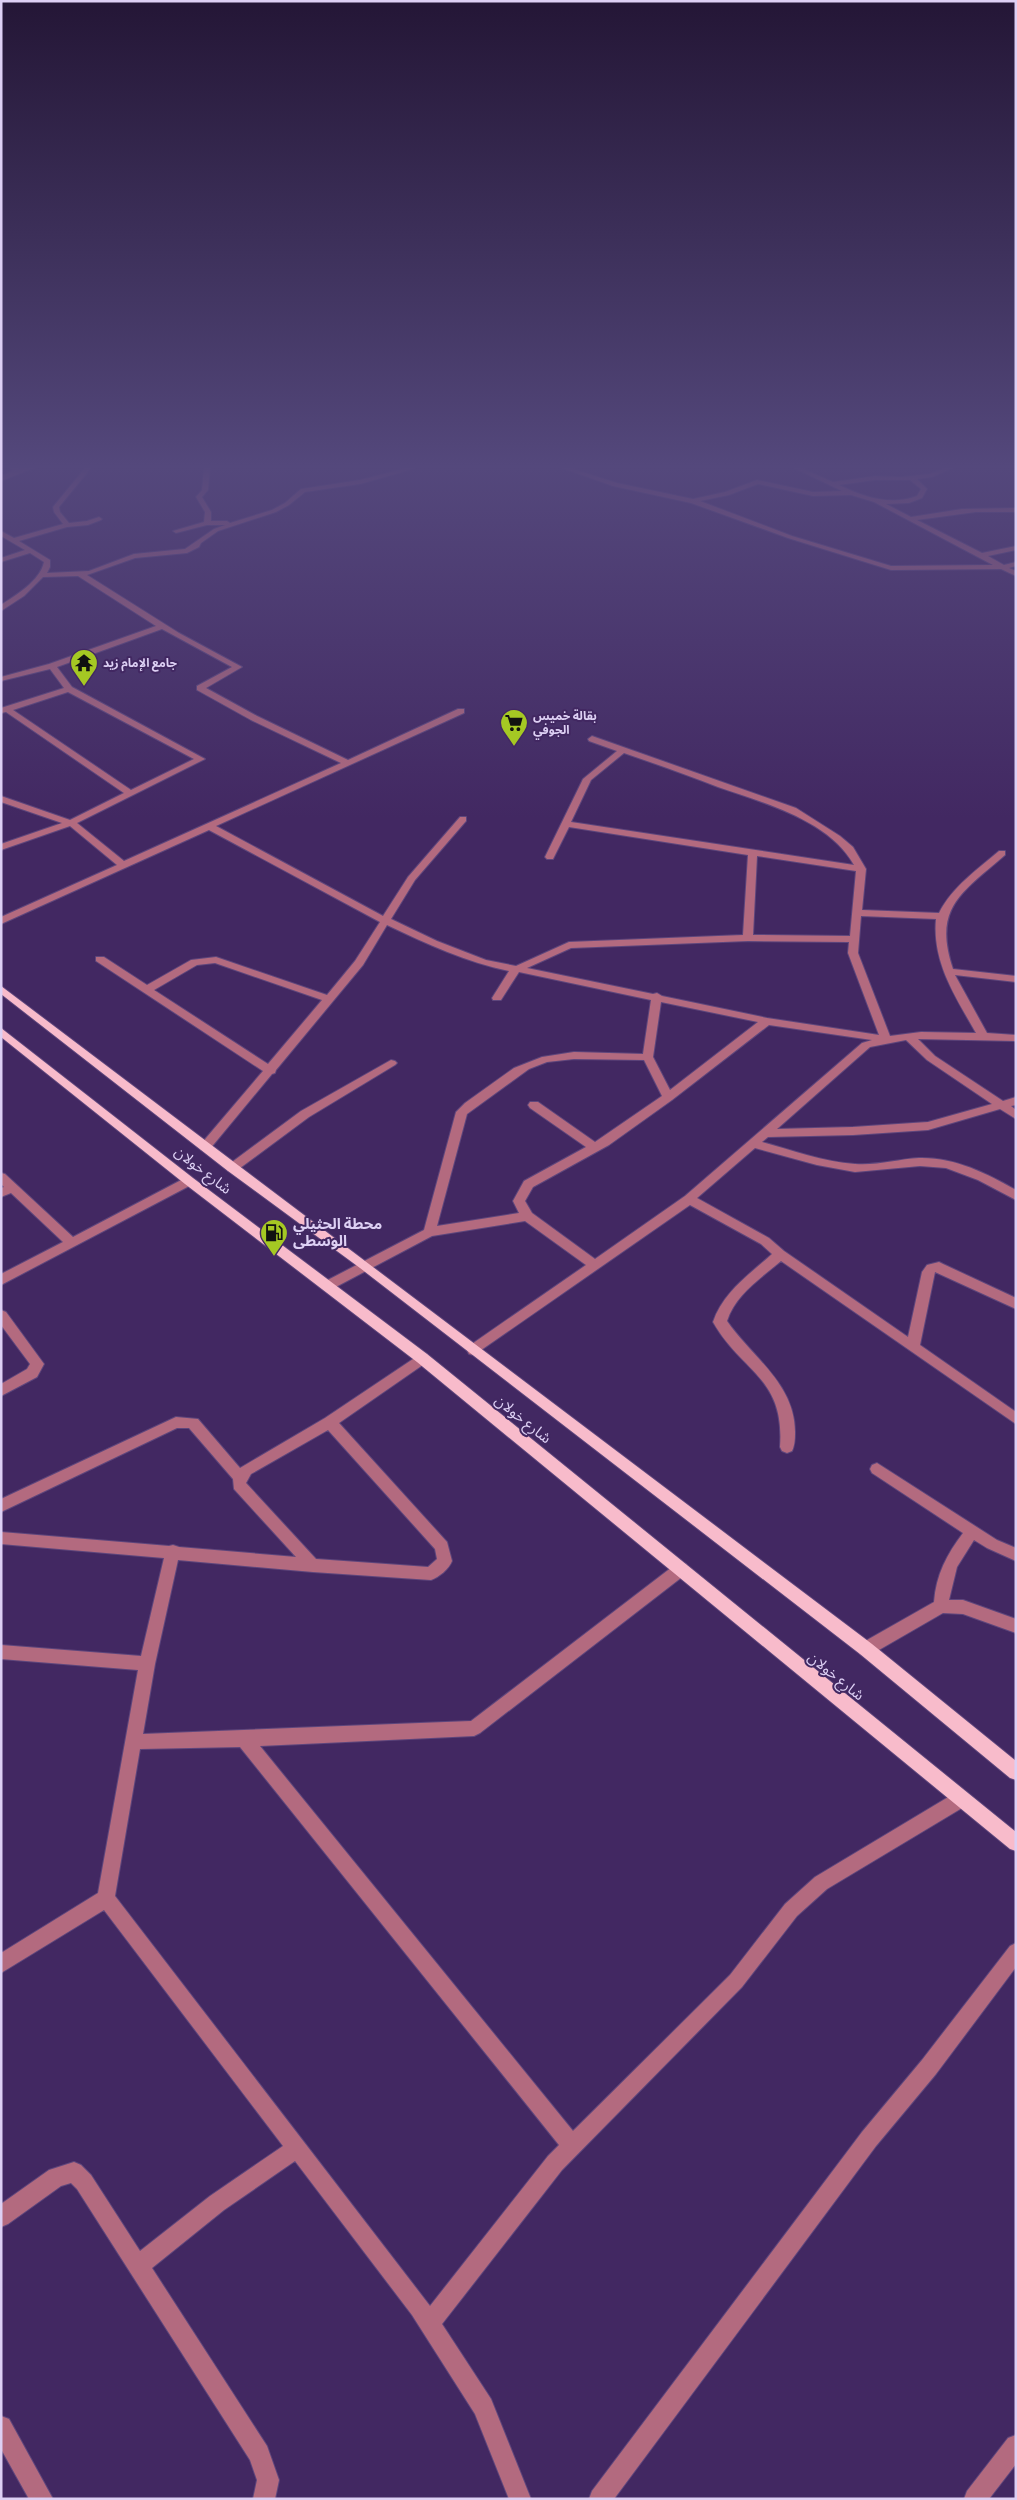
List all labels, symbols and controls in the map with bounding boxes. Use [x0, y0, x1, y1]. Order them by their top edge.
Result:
temple icon: جامع الإمام زيد [69, 648, 99, 687]
place label: جامع الإمام زيد [103, 655, 178, 672]
supermarket icon: بقالة خميس الجوفي [499, 708, 529, 747]
place label: بقالة خميس الجوفي [533, 708, 597, 740]
street label: شارع خولان [169, 1141, 236, 1200]
place label: محطة الحثيلي الوسطى [293, 1214, 382, 1250]
fuel station icon: محطة الحثيلي الوسطى [259, 1218, 289, 1257]
street label: شارع خولان [489, 1390, 556, 1450]
street label: شارع خولان [802, 1647, 869, 1707]

